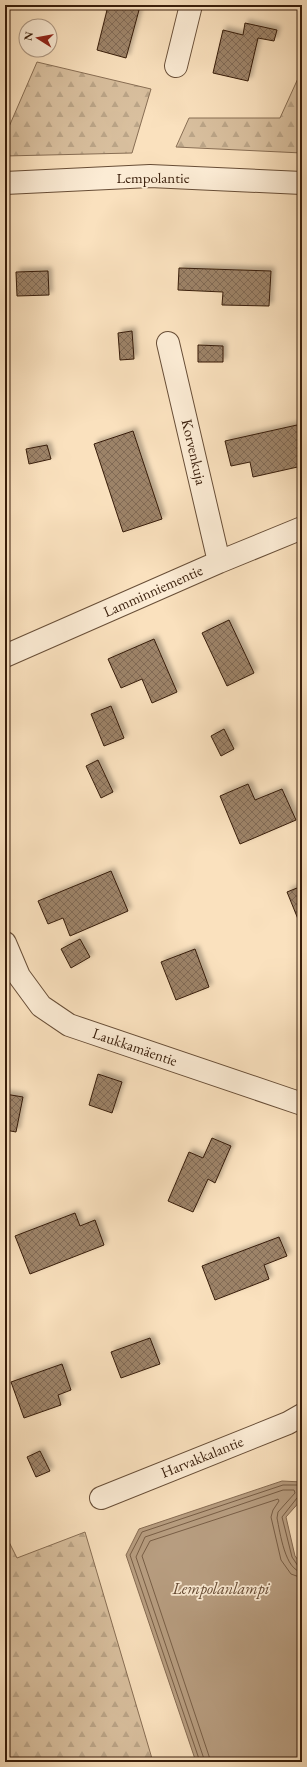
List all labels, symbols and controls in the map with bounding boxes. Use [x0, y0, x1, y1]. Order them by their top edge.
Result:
north arrow [18, 18, 58, 58]
text: N [20, 30, 36, 42]
street label: Lempolantie [116, 168, 190, 187]
street label: Korvenkuja [178, 417, 211, 487]
street label: Lamminniementie [100, 560, 206, 621]
street label: Laukkamäentie [90, 1023, 180, 1070]
street label: Harvakkalantie [158, 1431, 246, 1482]
water label: Lempolanlampi [172, 1578, 271, 1599]

